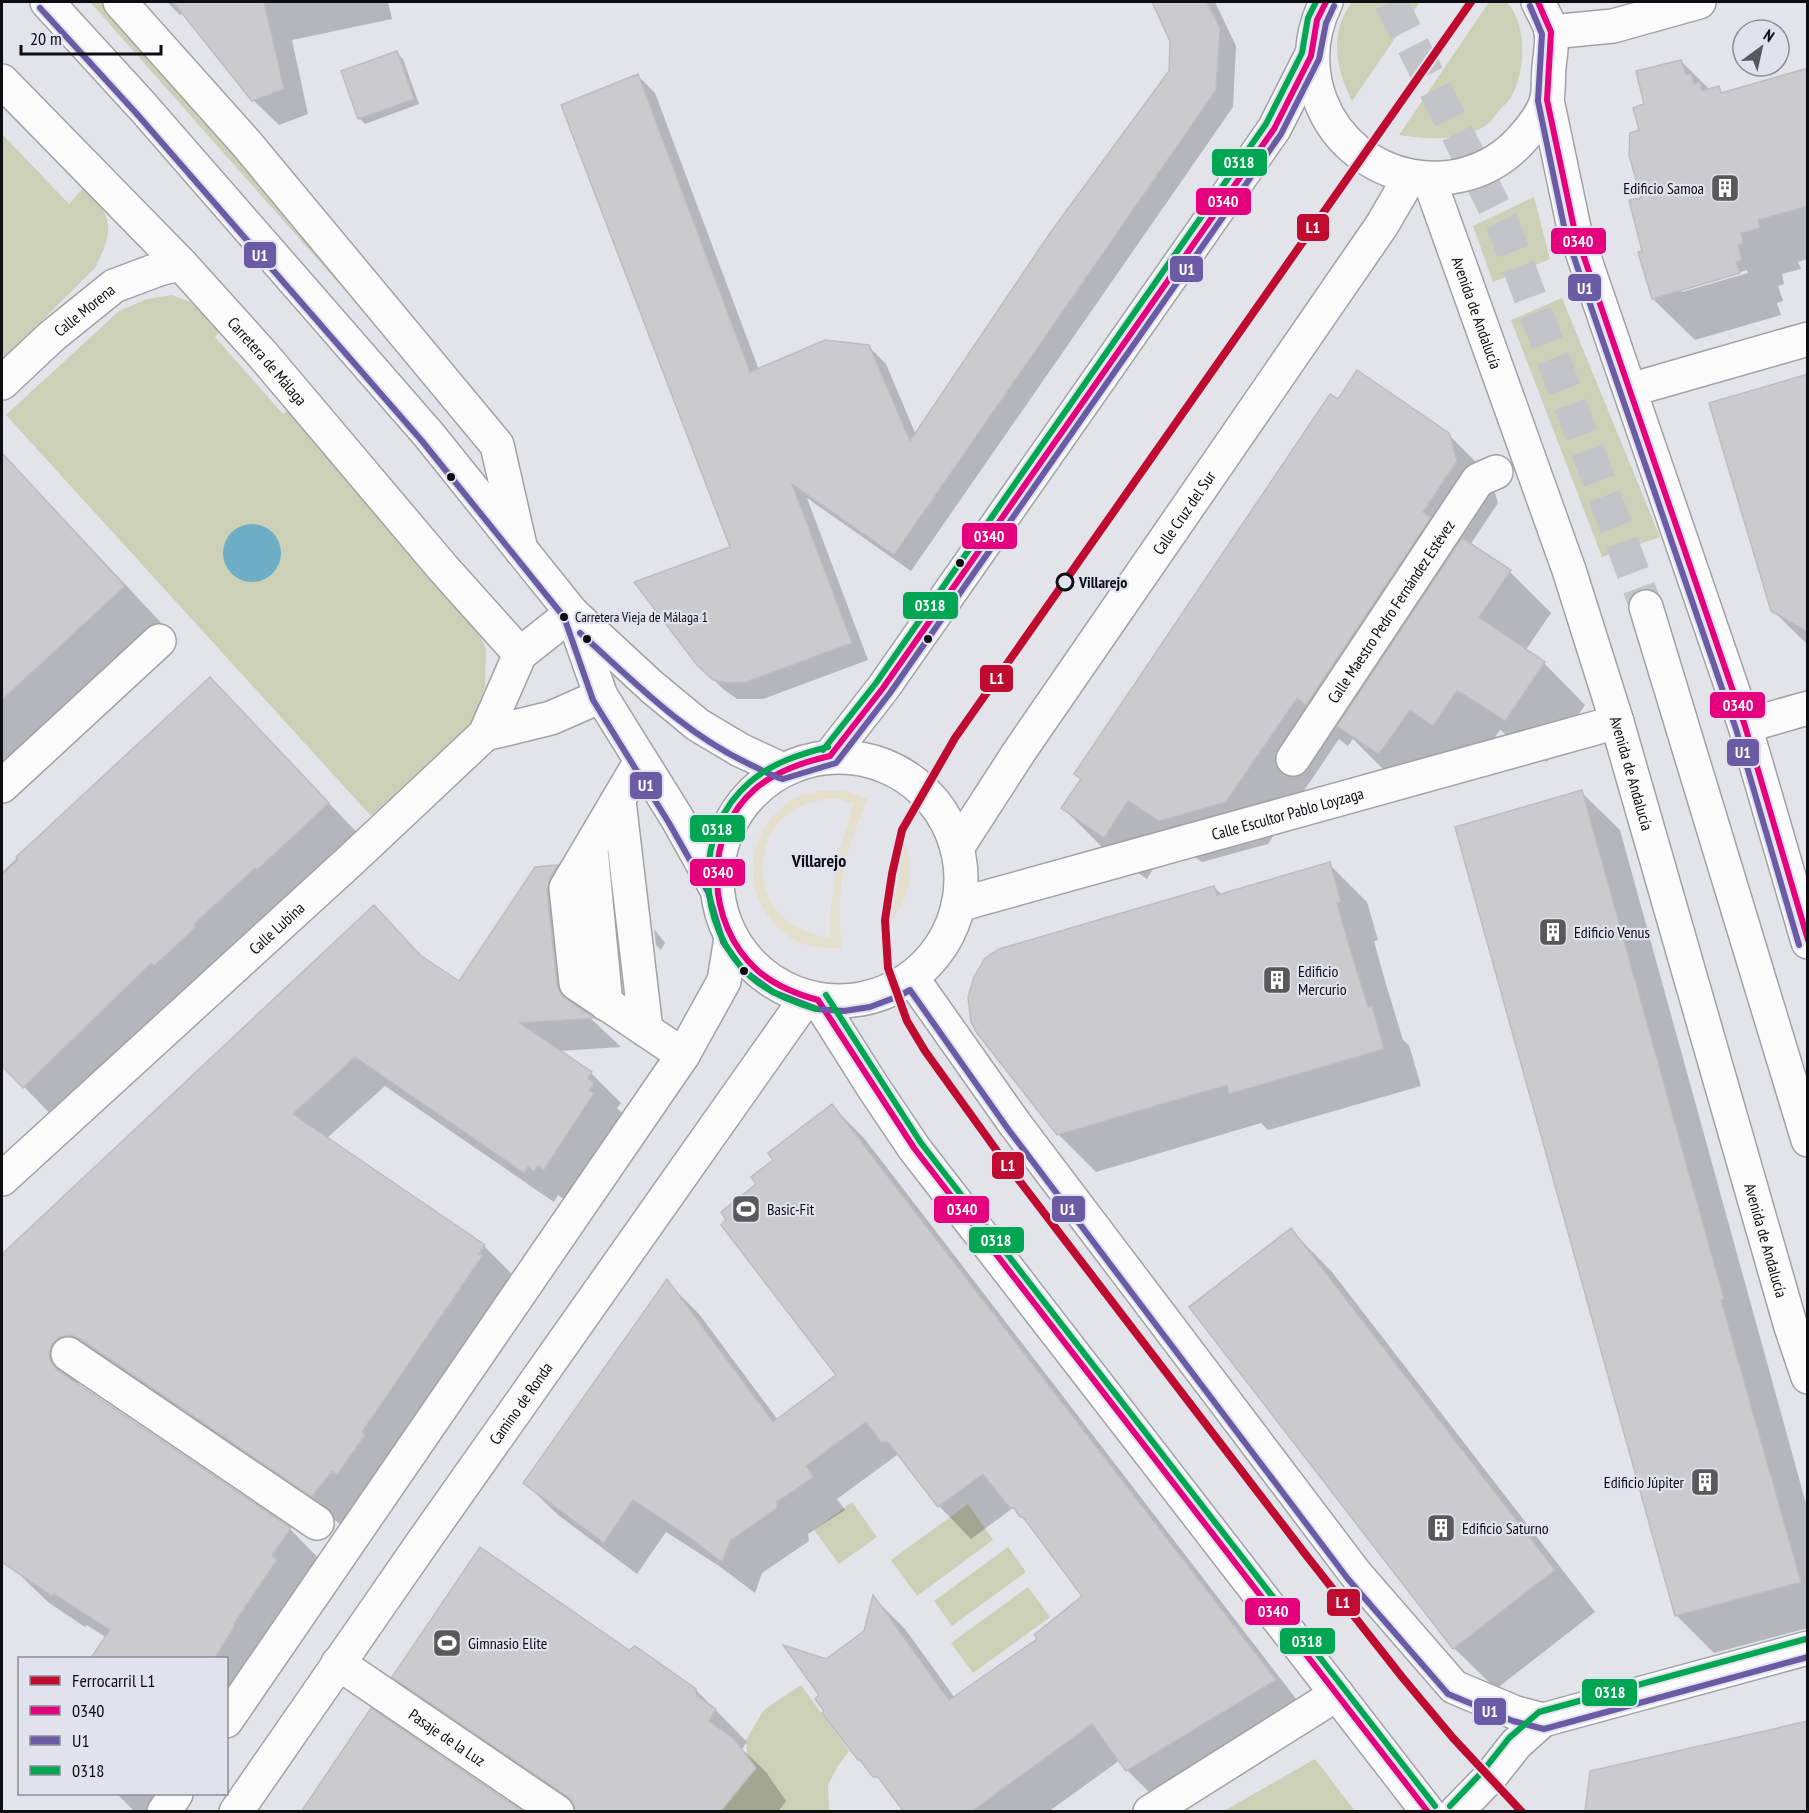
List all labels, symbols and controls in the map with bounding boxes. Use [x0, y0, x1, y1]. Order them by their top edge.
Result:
scale bar [21, 18, 160, 56]
north arrow [1731, 18, 1791, 78]
text: N [1760, 25, 1778, 46]
text: 20 m [30, 27, 62, 50]
line badge: 0318 [1211, 148, 1268, 177]
text: 0318 [1224, 152, 1254, 172]
building icon: Edificio Samoa [1709, 172, 1741, 204]
place label: Edificio Samoa [1623, 178, 1704, 198]
line badge: 0340 [1195, 187, 1252, 216]
text: 0340 [1208, 191, 1239, 211]
line badge: L1 [1296, 213, 1330, 242]
text: L1 [1306, 217, 1320, 237]
line badge: 0340 [1550, 227, 1607, 255]
text: 0340 [1563, 231, 1594, 251]
line badge: U1 [243, 241, 277, 269]
text: U1 [252, 245, 268, 265]
street label: Avenida de Andalucía [1448, 254, 1506, 372]
line badge: U1 [1169, 255, 1204, 283]
text: U1 [1179, 259, 1195, 279]
line badge: U1 [1567, 273, 1602, 302]
text: U1 [1577, 278, 1593, 298]
street label: Calle Morena [50, 279, 119, 341]
street label: Carretera de Málaga [223, 313, 311, 410]
street label: Calle Cruz del Sur [1148, 466, 1220, 558]
unlabelled marker [445, 471, 457, 483]
street label: Calle Maestro Pedro Fernández Estévez [1323, 516, 1459, 707]
line badge: 0340 [961, 522, 1018, 550]
text: 0340 [974, 526, 1005, 546]
unlabelled marker [954, 557, 966, 569]
place label: Villarejo [1078, 572, 1127, 592]
marker: Villarejo [1056, 573, 1074, 591]
line badge: 0318 [902, 591, 959, 620]
text: 0318 [915, 595, 945, 615]
place label: Carretera Vieja de Málaga 1 [575, 608, 708, 626]
marker: Carretera Vieja de Málaga 1 [558, 611, 570, 623]
unlabelled marker [581, 633, 593, 645]
unlabelled marker [922, 633, 934, 645]
line badge: L1 [979, 664, 1014, 693]
text: L1 [990, 668, 1004, 688]
line badge: 0340 [1709, 691, 1766, 719]
text: 0340 [1723, 695, 1754, 715]
street label: Avenida de Andalucía [1606, 714, 1658, 833]
line badge: U1 [1726, 738, 1760, 767]
text: U1 [1735, 742, 1751, 762]
line badge: U1 [629, 771, 663, 800]
text: U1 [638, 775, 654, 795]
street label: Calle Escultor Pablo Loyzaga [1209, 783, 1366, 844]
line badge: 0318 [689, 814, 746, 843]
text: 0318 [702, 819, 732, 839]
district label: Villarejo [791, 849, 846, 872]
line badge: 0340 [689, 858, 746, 887]
text: 0340 [703, 862, 734, 882]
street label: Calle Lubina [245, 898, 309, 958]
building icon: Edificio Venus [1537, 916, 1569, 948]
place label: Edificio Venus [1574, 922, 1650, 942]
place label: Edificio Mercurio [1298, 961, 1347, 999]
building icon: Edificio Mercurio [1261, 964, 1293, 996]
unlabelled marker [738, 965, 750, 977]
line badge: L1 [991, 1151, 1025, 1180]
text: L1 [1001, 1155, 1015, 1175]
street label: Avenida de Andalucía [1740, 1181, 1792, 1300]
sports icon: Basic-Fit [730, 1193, 762, 1225]
line badge: 0340 [933, 1195, 990, 1224]
line badge: U1 [1051, 1195, 1086, 1223]
place label: Basic-Fit [767, 1199, 815, 1219]
text: 0340 [947, 1199, 978, 1219]
text: U1 [1060, 1199, 1076, 1219]
line badge: 0318 [968, 1226, 1025, 1254]
text: 0318 [981, 1230, 1011, 1250]
street label: Camino de Ronda [485, 1358, 556, 1448]
building icon: Edificio Júpiter [1689, 1466, 1721, 1498]
place label: Edificio Júpiter [1604, 1472, 1685, 1492]
building icon: Edificio Saturno [1425, 1512, 1457, 1544]
place label: Edificio Saturno [1462, 1518, 1549, 1538]
line badge: L1 [1326, 1588, 1361, 1617]
text: L1 [1336, 1592, 1350, 1612]
line badge: 0340 [1244, 1597, 1301, 1626]
text: 0340 [1258, 1601, 1289, 1621]
sports icon: Gimnasio Elite [431, 1627, 463, 1659]
line badge: 0318 [1279, 1627, 1336, 1655]
text: 0318 [1292, 1631, 1322, 1651]
place label: Gimnasio Elite [468, 1633, 547, 1653]
legend [18, 1657, 228, 1795]
text: Ferrocarril L1 [72, 1669, 155, 1692]
line badge: 0318 [1581, 1678, 1638, 1707]
text: 0318 [1595, 1682, 1625, 1702]
line badge: U1 [1473, 1697, 1507, 1726]
text: 0340 [72, 1699, 104, 1722]
text: U1 [1482, 1701, 1498, 1721]
street label: Pasaje de la Luz [405, 1704, 489, 1770]
text: U1 [72, 1729, 89, 1752]
text: 0318 [72, 1759, 104, 1782]

